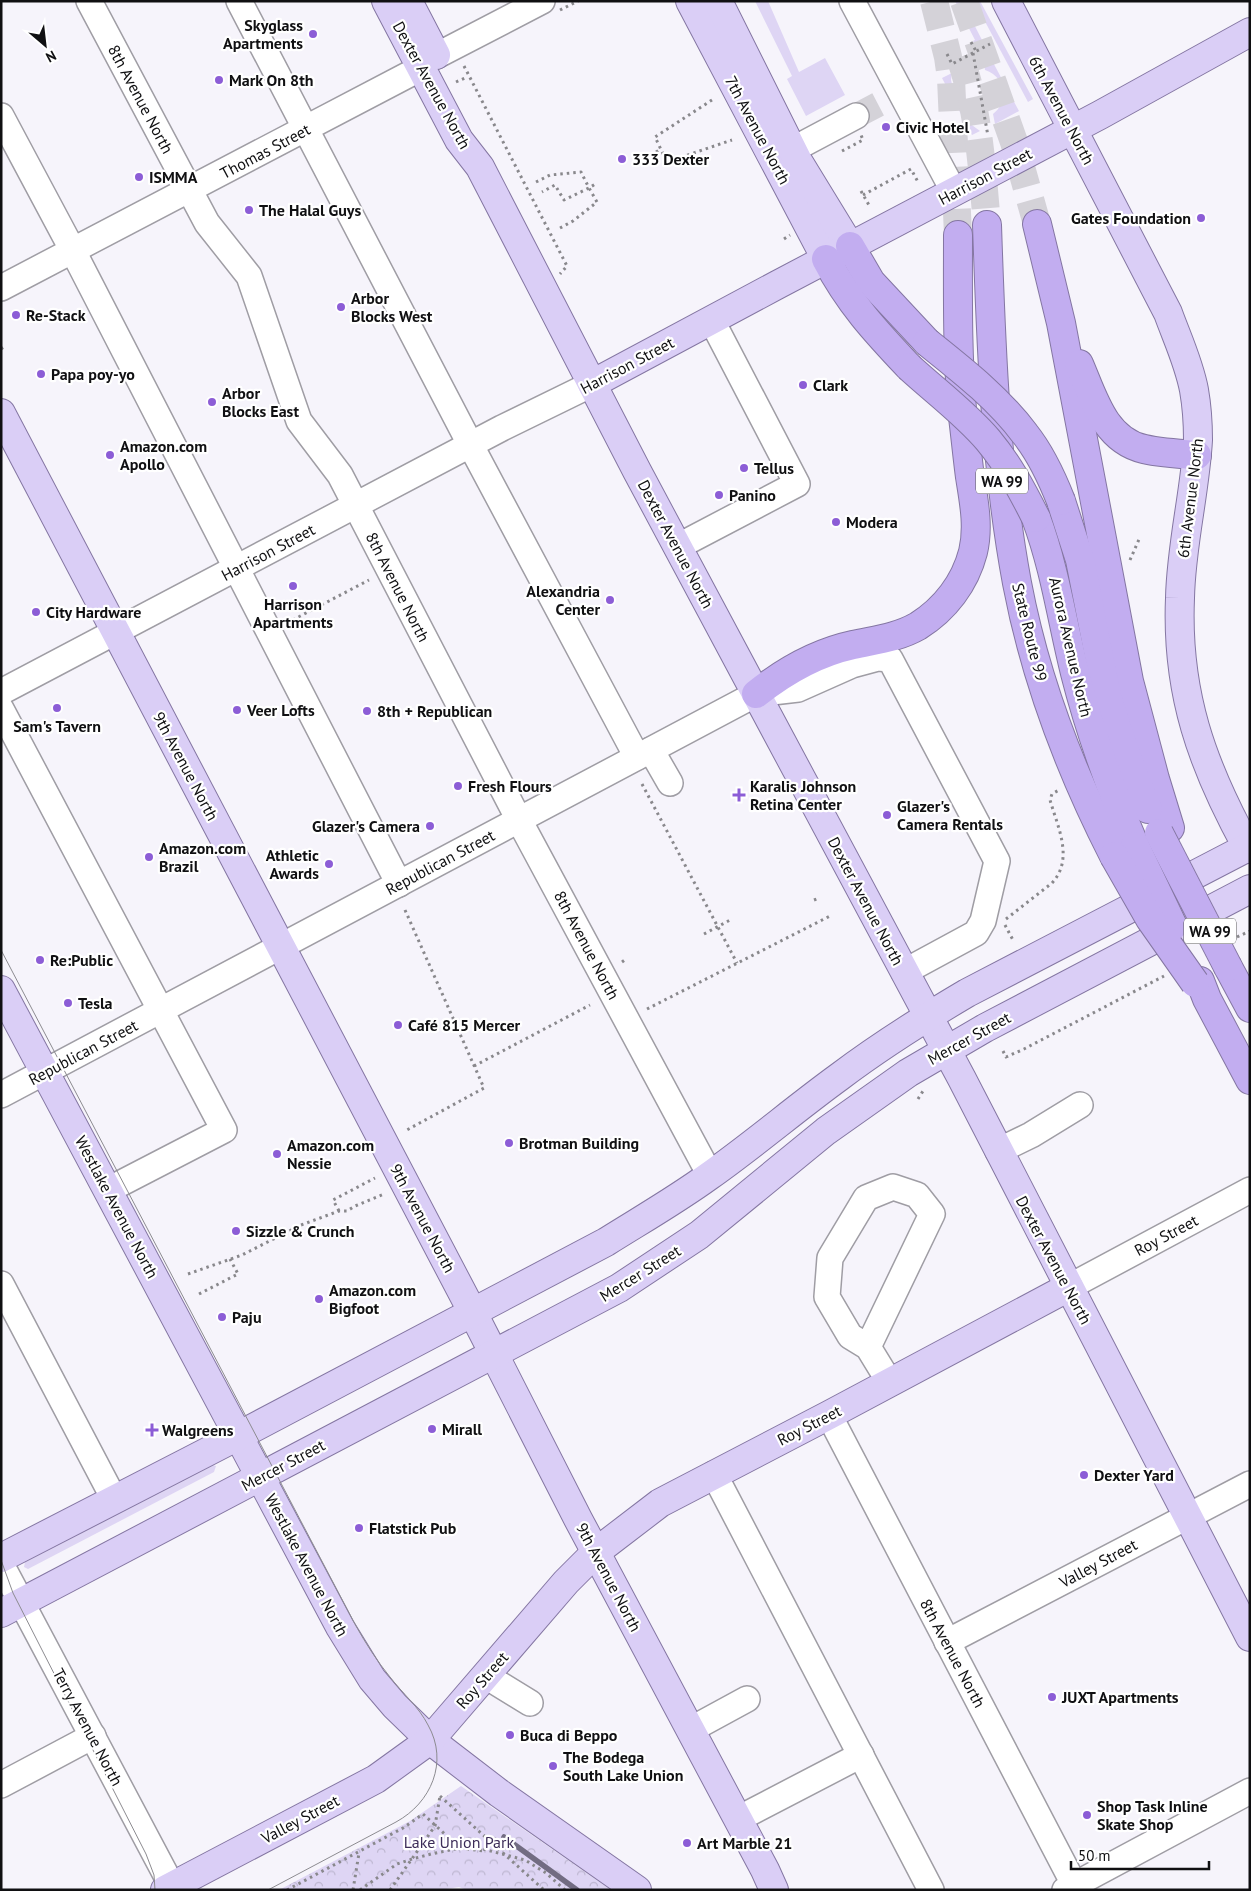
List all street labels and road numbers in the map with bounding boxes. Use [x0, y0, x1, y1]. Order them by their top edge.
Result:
street label: Dexter Avenue North [389, 18, 475, 152]
street label: 8th Avenue North [104, 41, 178, 157]
street label: 6th Avenue North [1025, 52, 1099, 168]
street label: 7th Avenue North [721, 72, 795, 188]
street label: Thomas Street [217, 119, 314, 183]
street label: Harrison Street [935, 143, 1036, 209]
street label: Harrison Street [577, 332, 678, 398]
street label: 6th Avenue North [1173, 437, 1207, 559]
road number: WA 99 [976, 468, 1028, 494]
street label: Dexter Avenue North [634, 476, 718, 612]
street label: Harrison Street [218, 519, 319, 585]
street label: 8th Avenue North [362, 529, 434, 645]
street label: Aurora Avenue North [1045, 575, 1097, 719]
street label: State Route 99 [1008, 581, 1052, 683]
street label: 9th Avenue North [149, 708, 223, 824]
street label: Republican Street [382, 825, 499, 899]
street label: Dexter Avenue North [824, 833, 908, 969]
street label: 8th Avenue North [550, 887, 624, 1003]
road number: WA 99 [1184, 918, 1236, 944]
street label: Mercer Street [924, 1007, 1014, 1069]
street label: Republican Street [25, 1015, 142, 1089]
street label: Westlake Avenue North [71, 1132, 163, 1282]
street label: 9th Avenue North [386, 1160, 460, 1276]
street label: Dexter Avenue North [1012, 1192, 1096, 1328]
street label: Roy Street [1131, 1210, 1202, 1260]
street label: Mercer Street [596, 1240, 685, 1306]
street label: Roy Street [774, 1400, 845, 1450]
street label: Mercer Street [238, 1434, 329, 1495]
street label: Westlake Avenue North [261, 1490, 353, 1640]
street label: 9th Avenue North [572, 1519, 646, 1635]
street label: Valley Street [1055, 1534, 1141, 1592]
street label: 8th Avenue North [916, 1595, 990, 1711]
street label: Roy Street [452, 1647, 513, 1713]
street label: Terry Avenue North [49, 1665, 127, 1789]
street label: Valley Street [257, 1790, 343, 1848]

